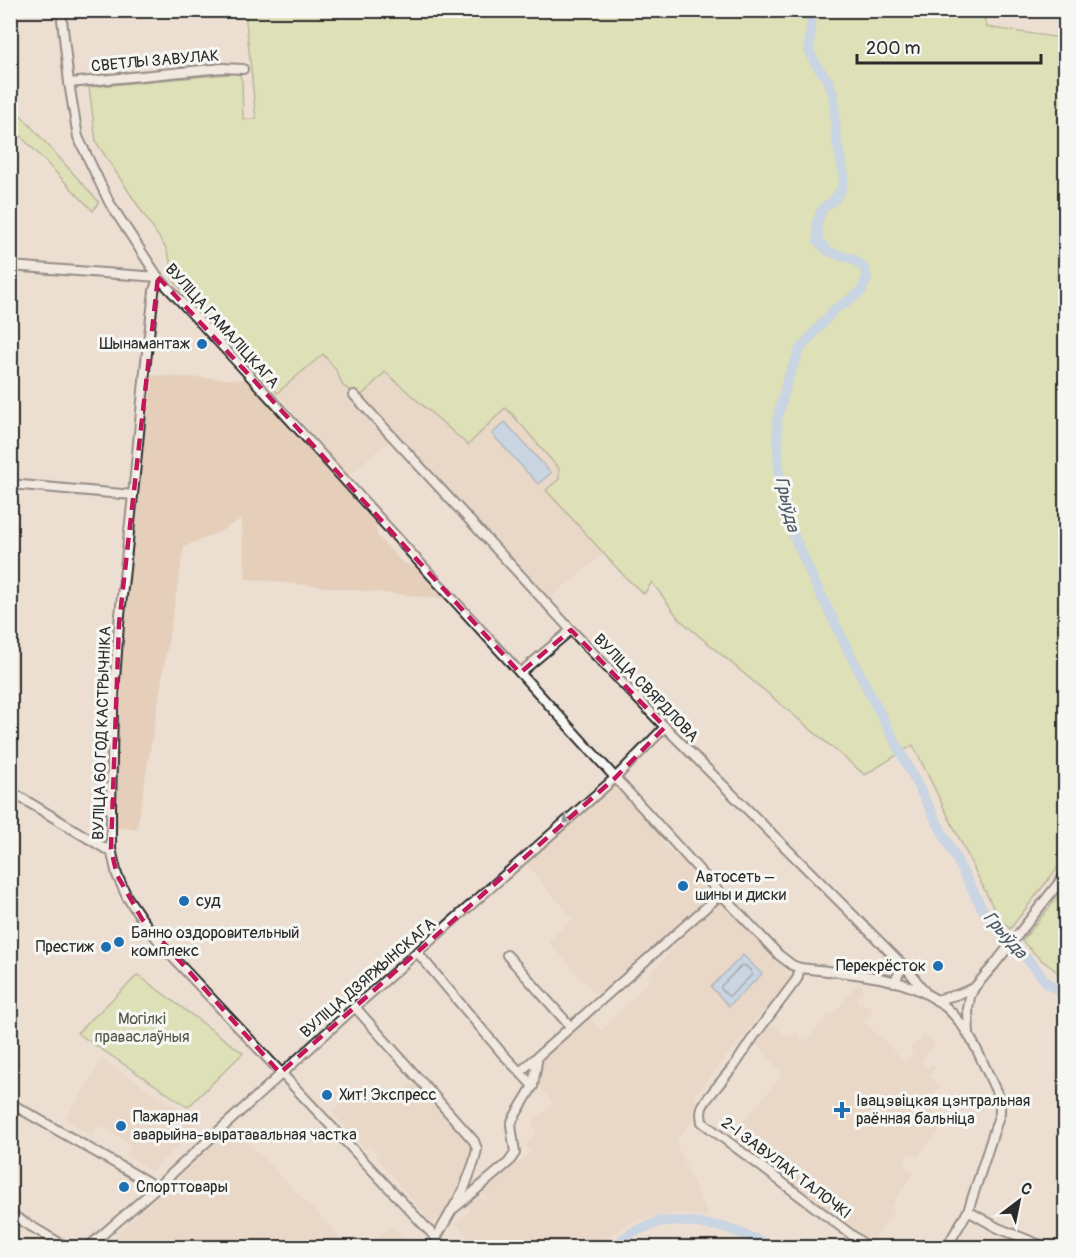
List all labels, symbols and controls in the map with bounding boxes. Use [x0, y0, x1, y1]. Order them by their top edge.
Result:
scale bar [857, 27, 1042, 65]
text: 200 m [866, 37, 921, 60]
street label: СВЕТЛЫ ЗАВУЛАК [90, 45, 220, 77]
street label: ВУЛІЦА ГАМАЛІЦКАГА [161, 259, 283, 393]
place label: Шынамантаж [100, 334, 191, 354]
marker: Шынамантаж [195, 337, 209, 351]
water label: Грыўда [770, 474, 805, 535]
street label: ВУЛІЦА 60 ГОД КАСТРЫЧНІКА [88, 626, 116, 840]
street label: ВУЛІЦА СВЯРДЛОВА [589, 630, 703, 746]
one-way arrow [564, 810, 579, 824]
place label: Автосеть – шины и диски [695, 867, 786, 905]
marker: Автосеть – шины и диски [676, 879, 690, 893]
place label: суд [196, 891, 221, 911]
marker: суд [177, 894, 191, 908]
water label: Грыўда [978, 906, 1033, 965]
street label: ВУЛІЦА ДЗЯРЖЫНСКАГА [296, 914, 440, 1042]
place label: Банно оздоровительный комплекс [131, 923, 299, 961]
marker: Банно оздоровительный комплекс [112, 935, 126, 949]
place label: Престиж [36, 937, 95, 957]
marker: Престиж [99, 940, 113, 954]
place label: Перекрёсток [836, 956, 926, 976]
marker: Перекрёсток [931, 959, 945, 973]
park label: Могілкі праваслаўныя [94, 1009, 190, 1047]
place label: Хит! Экспресс [339, 1085, 437, 1105]
marker: Хит! Экспресс [320, 1088, 334, 1102]
place label: Івацэвіцкая цэнтральная раённая бальніца [856, 1091, 1030, 1129]
marker: Івацэвіцкая цэнтральная раённая бальніца [833, 1101, 851, 1119]
place label: Пажарная аварыйна-выратавальная частка [133, 1107, 357, 1145]
street label: 2-І ЗАВУЛАК ТАЛОЧКІ [717, 1113, 855, 1223]
marker: Пажарная аварыйна-выратавальная частка [114, 1119, 128, 1133]
north arrow [989, 1171, 1049, 1231]
place label: Спорттовары [136, 1177, 228, 1197]
text: С [1017, 1178, 1036, 1200]
marker: Спорттовары [117, 1180, 131, 1194]

